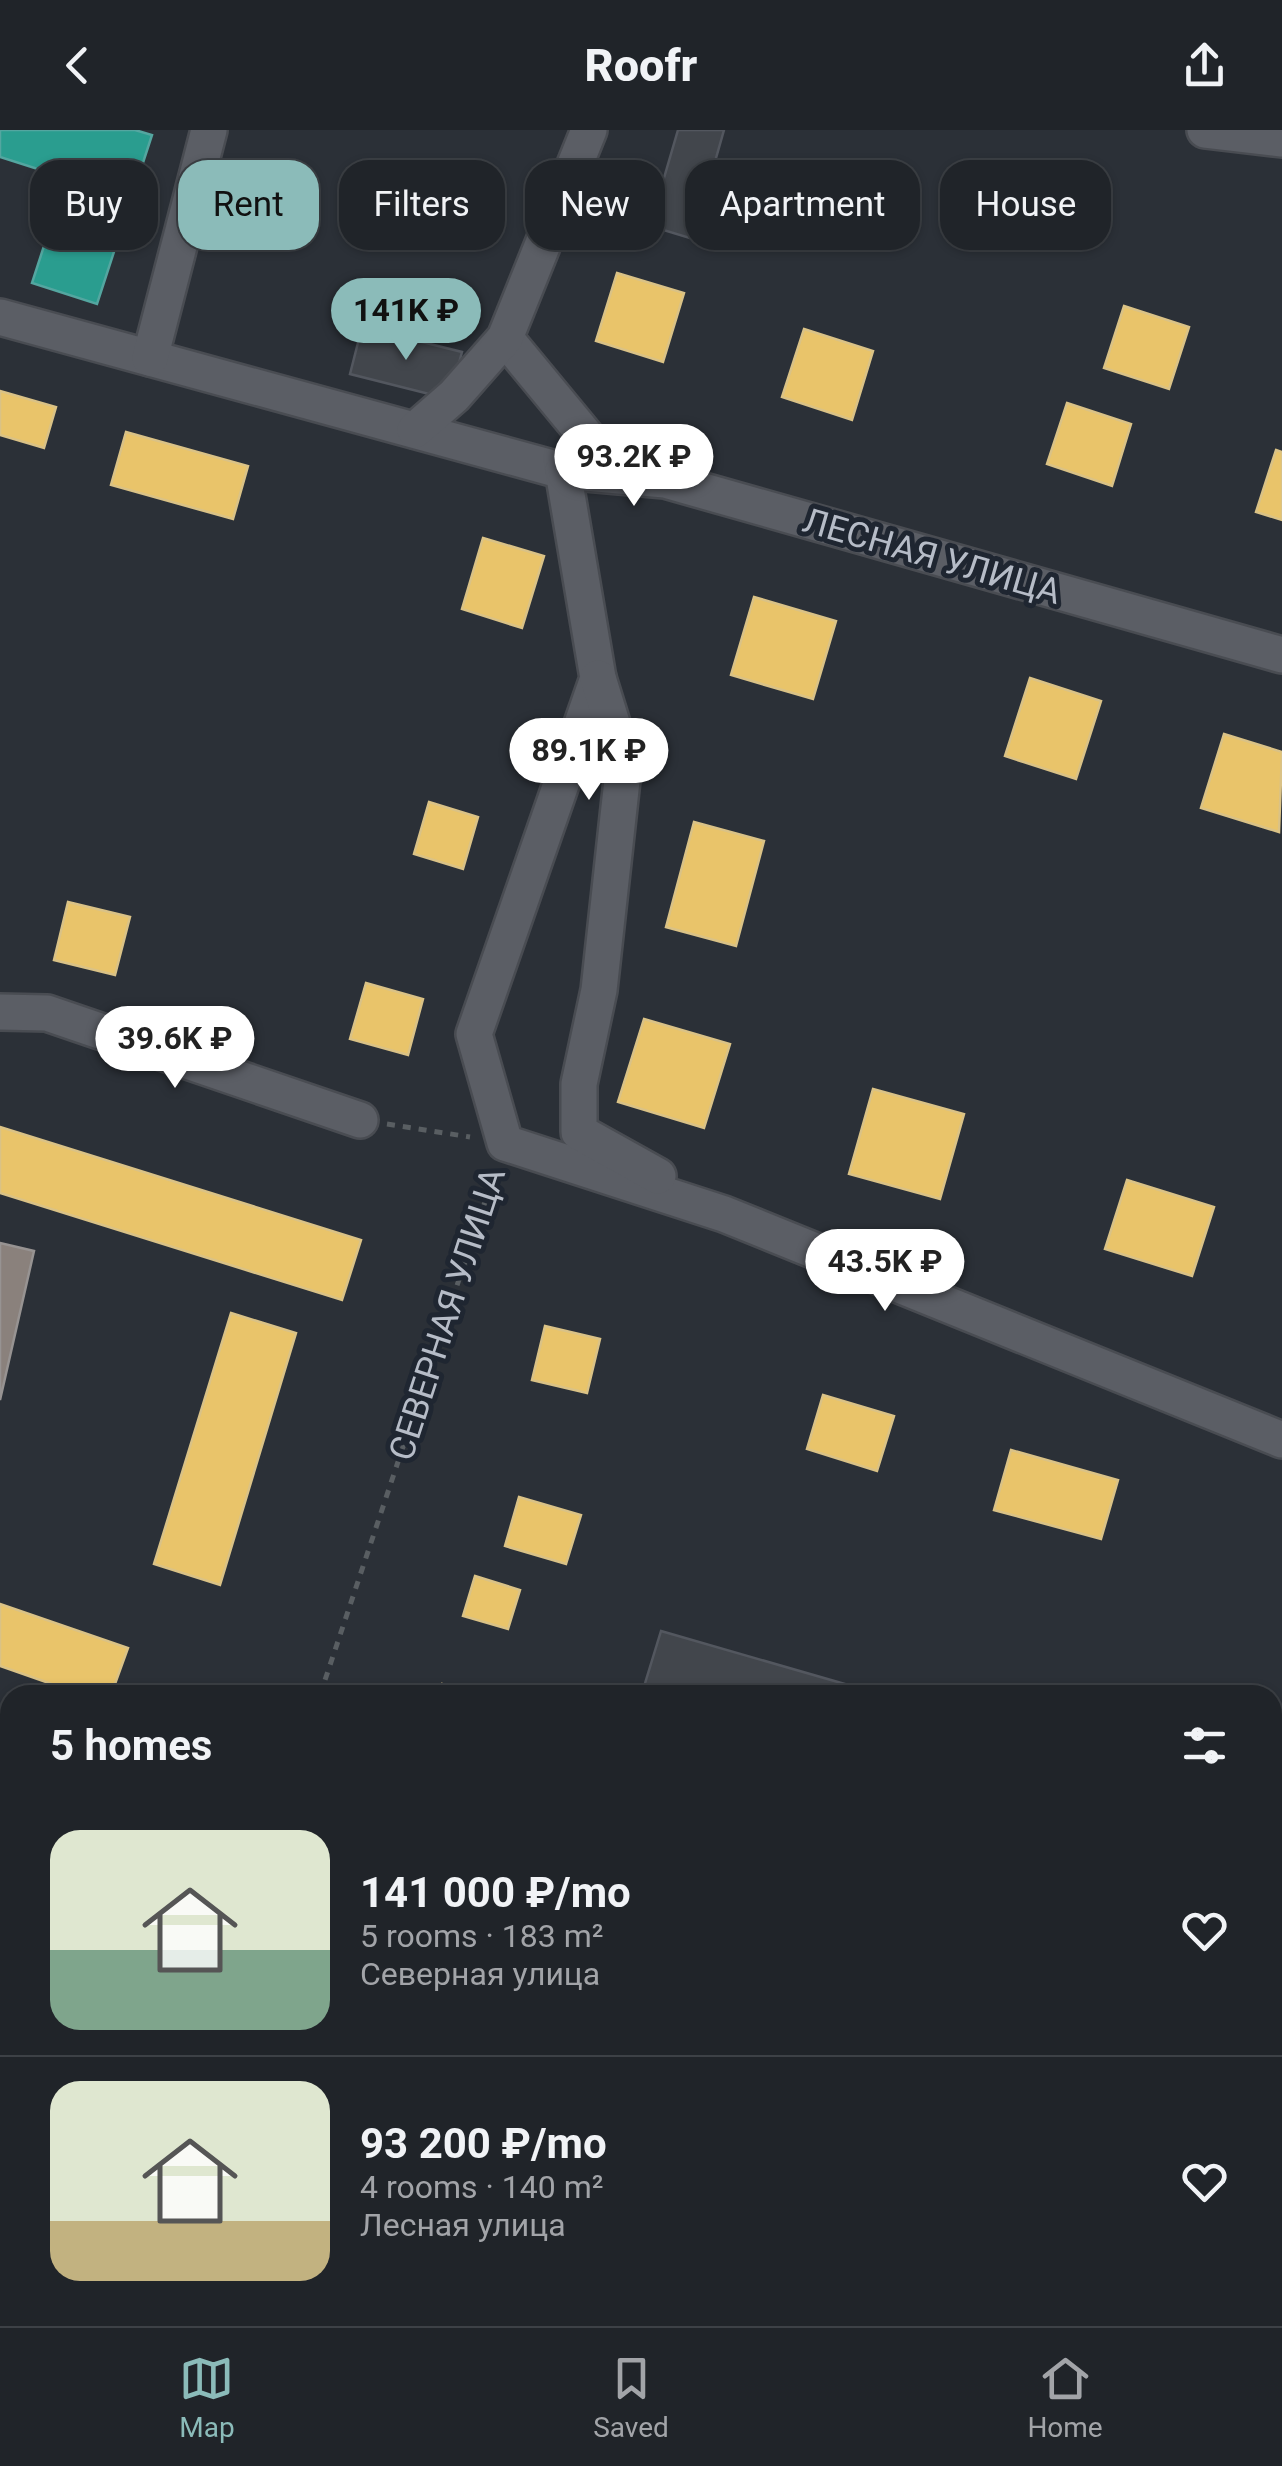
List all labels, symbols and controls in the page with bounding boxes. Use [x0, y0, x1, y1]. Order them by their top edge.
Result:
icon: back [50, 38, 105, 93]
icon: share [1177, 38, 1232, 93]
text: Roofr [585, 39, 697, 92]
chip: Buy [30, 160, 158, 250]
chip: Rent [178, 160, 319, 250]
chip: Filters [339, 160, 505, 250]
chip: New [525, 160, 665, 250]
chip: Apartment [685, 160, 920, 250]
chip: House [940, 160, 1111, 250]
pin: 141K ₽ [325, 278, 487, 363]
text: 141K ₽ [353, 291, 459, 329]
pin: 93.2K ₽ [542, 424, 726, 509]
text: 93.2K ₽ [576, 437, 692, 475]
street label: ЛЕСНАЯ УЛИЦА [798, 500, 1066, 613]
pin: 89.1K ₽ [497, 718, 681, 803]
text: 89.1K ₽ [531, 731, 647, 769]
pin: 39.6K ₽ [83, 1006, 267, 1091]
text: 39.6K ₽ [117, 1019, 233, 1057]
street label: СЕВЕРНАЯ УЛИЦА [381, 1163, 514, 1466]
pin: 43.5K ₽ [793, 1229, 977, 1314]
text: 43.5K ₽ [827, 1242, 943, 1280]
icon: filters [1177, 1718, 1232, 1773]
text: 5 homes [50, 1721, 212, 1770]
text: 141 000 ₽/mo [360, 1868, 631, 1917]
icon: home [130, 1870, 250, 1990]
icon: heart [1177, 1903, 1232, 1958]
text: 5 rooms · 183 m² [360, 1917, 603, 1955]
text: Северная улица [360, 1955, 600, 1993]
text: 93 200 ₽/mo [360, 2119, 607, 2168]
icon: home [130, 2121, 250, 2241]
icon: heart [1177, 2154, 1232, 2209]
text: 4 rooms · 140 m² [360, 2168, 603, 2206]
text: Лесная улица [360, 2206, 566, 2244]
tab: Map [179, 2351, 235, 2444]
tab: Saved [593, 2351, 669, 2444]
tab: Home [1027, 2351, 1103, 2444]

